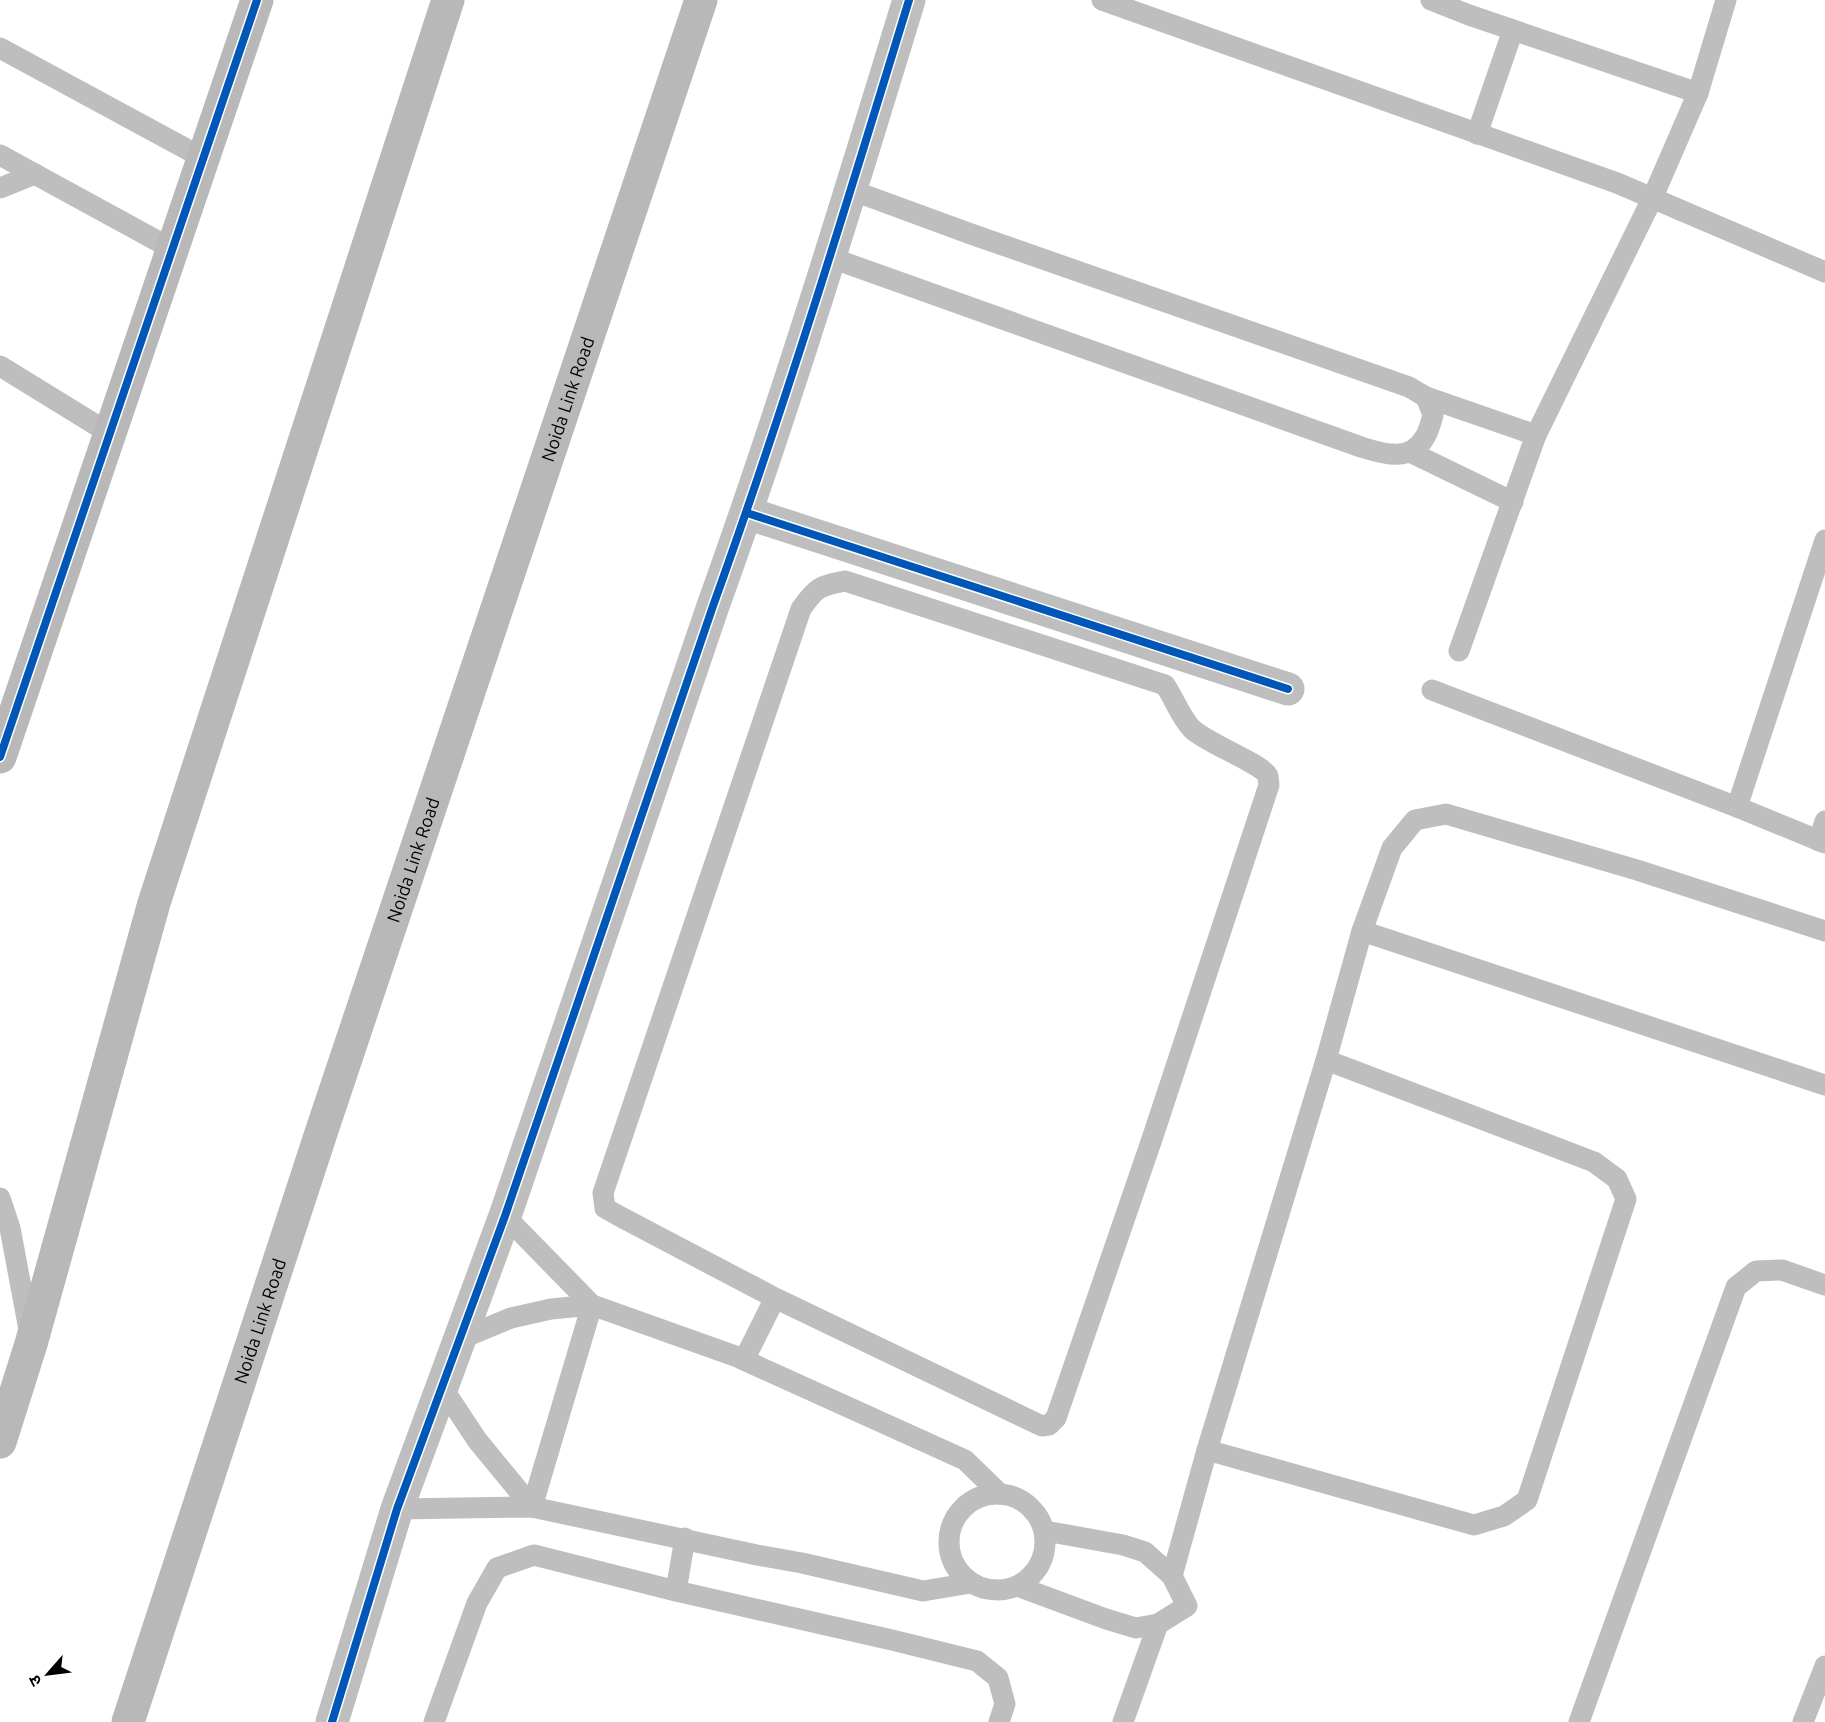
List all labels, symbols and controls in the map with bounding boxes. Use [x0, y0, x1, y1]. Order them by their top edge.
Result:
street label: Noida Link Road [537, 334, 597, 464]
street label: Noida Link Road [382, 795, 443, 925]
street label: Noida Link Road [230, 1256, 289, 1386]
north arrow [18, 1644, 78, 1704]
text: उ [24, 1672, 45, 1689]

